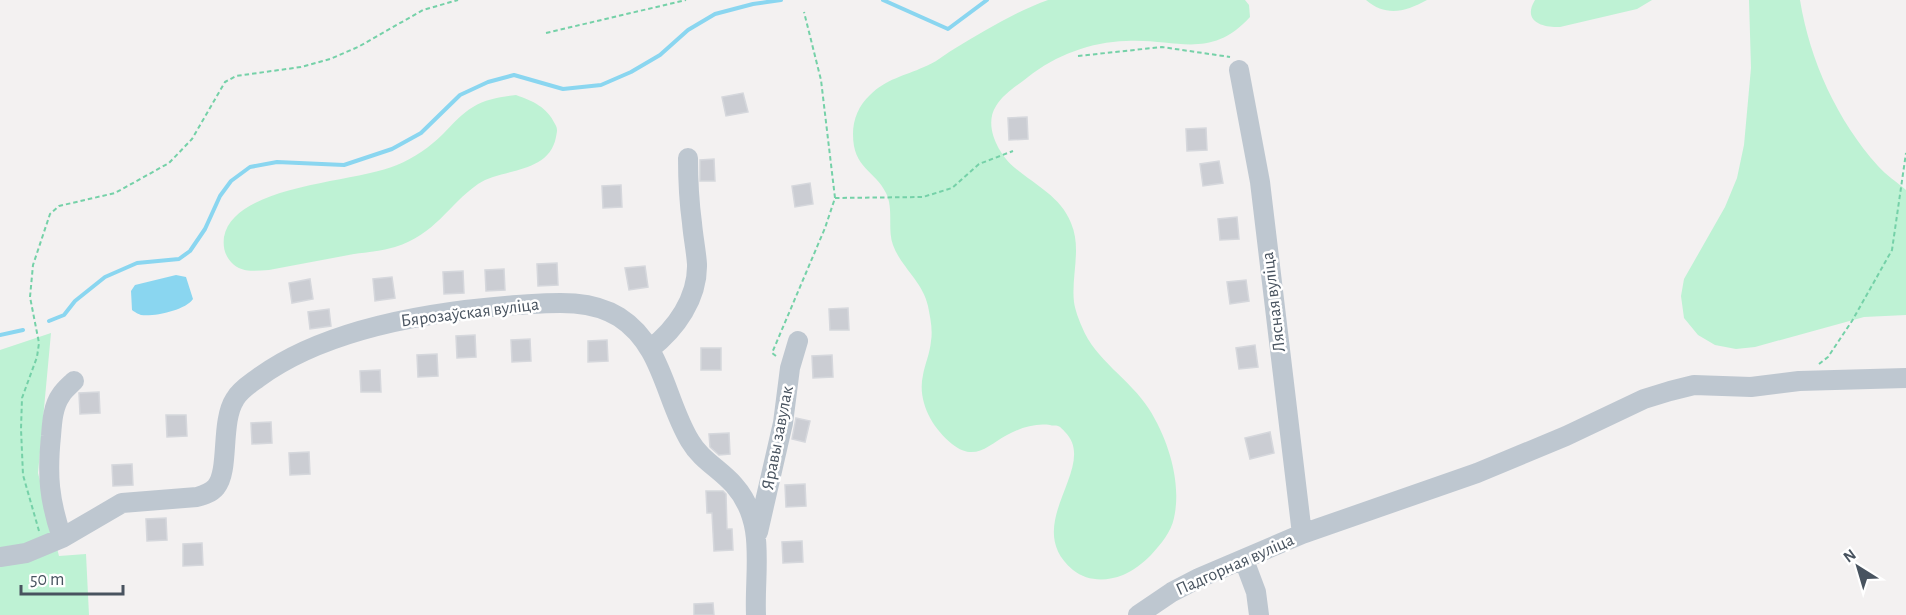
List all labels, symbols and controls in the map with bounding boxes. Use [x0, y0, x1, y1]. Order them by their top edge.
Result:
street label: Лясная вуліца [1259, 251, 1289, 353]
street label: Бярозаўская вуліца [400, 296, 540, 330]
street label: Яравы завулак [759, 384, 797, 491]
street label: Падгорная вуліца [1173, 531, 1297, 599]
north arrow [1828, 537, 1888, 597]
text: N [1840, 546, 1859, 566]
scale bar [21, 558, 123, 596]
text: 50 m [30, 571, 64, 589]

